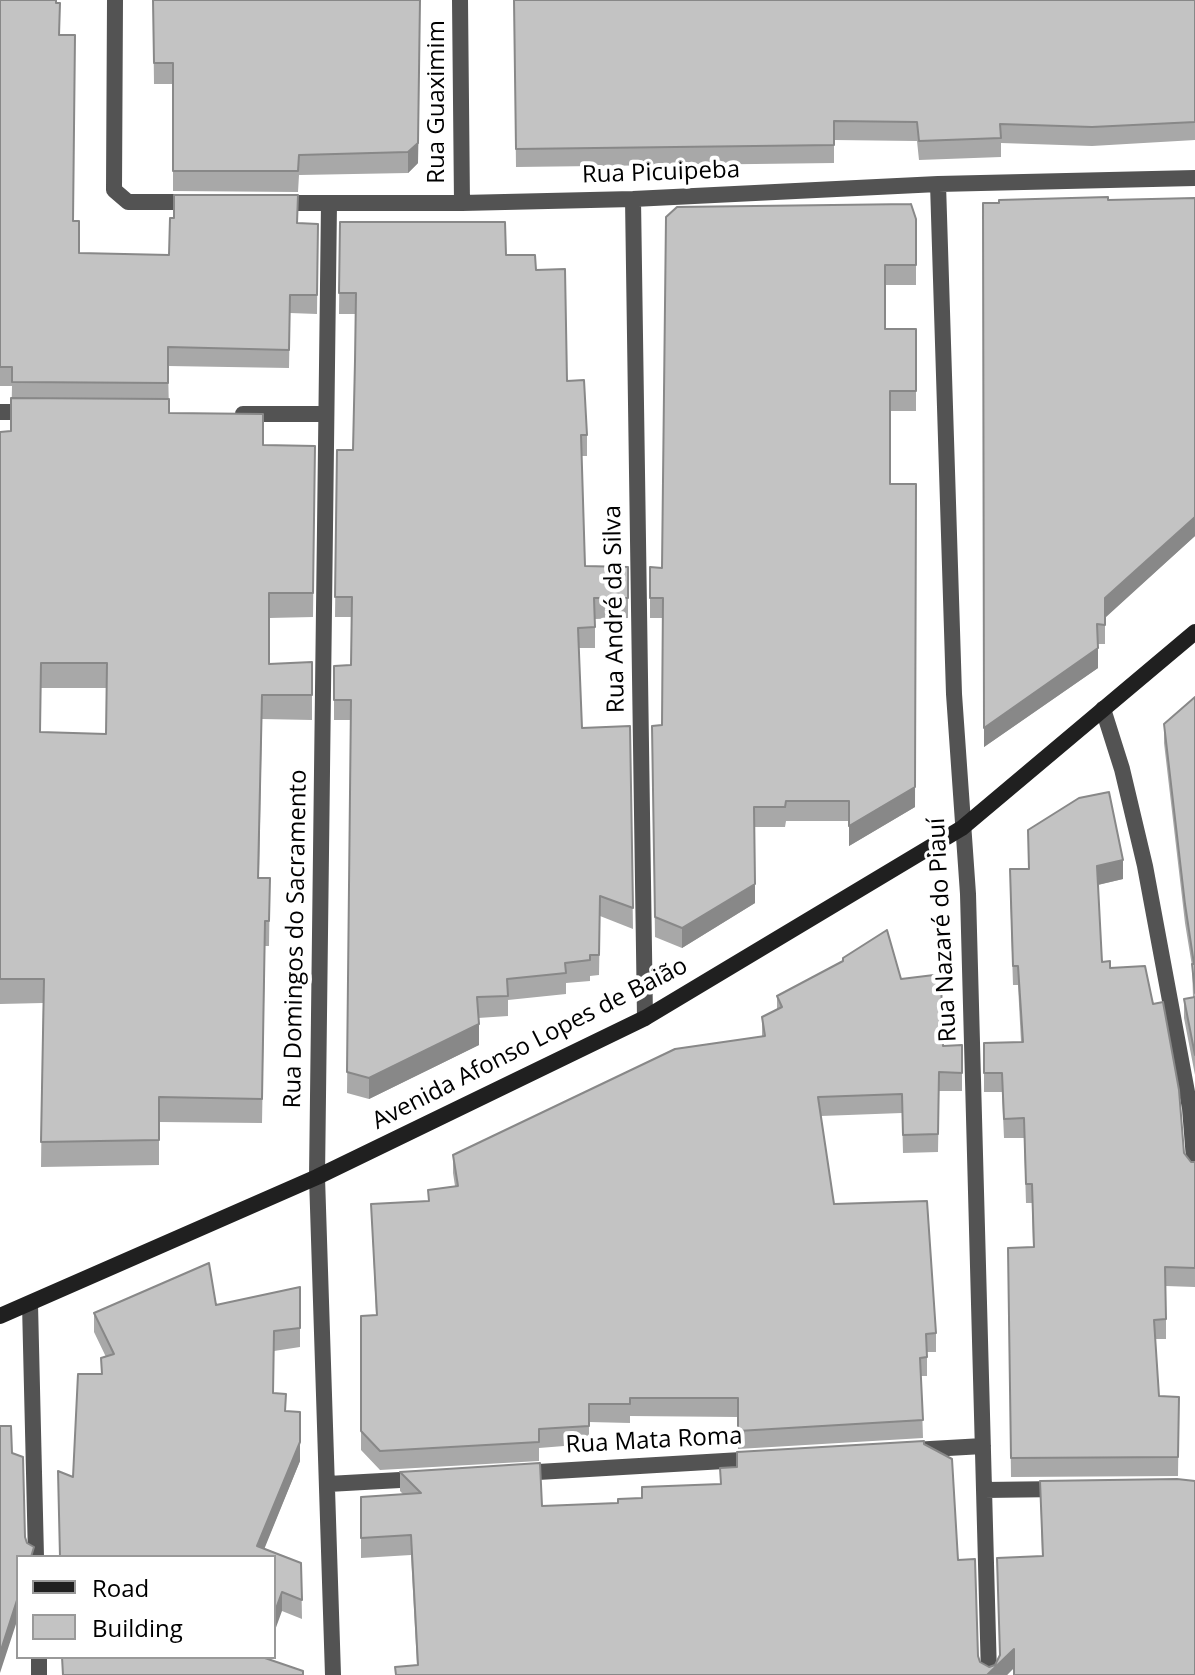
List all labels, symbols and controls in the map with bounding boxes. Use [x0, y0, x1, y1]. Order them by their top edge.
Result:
street label: Rua Guaximim [423, 20, 451, 184]
street label: Rua Picuipeba [582, 156, 740, 190]
street label: Rua André da Silva [599, 505, 631, 713]
street label: Rua Domingos do Sacramento [279, 769, 313, 1109]
street label: Rua Nazaré do Piauí [923, 817, 963, 1043]
street label: Avenida Afonso Lopes de Baião [368, 952, 692, 1136]
street label: Rua Mata Roma [565, 1422, 743, 1460]
legend [16, 1555, 276, 1659]
text: Road [92, 1571, 149, 1604]
text: Building [92, 1611, 183, 1644]

